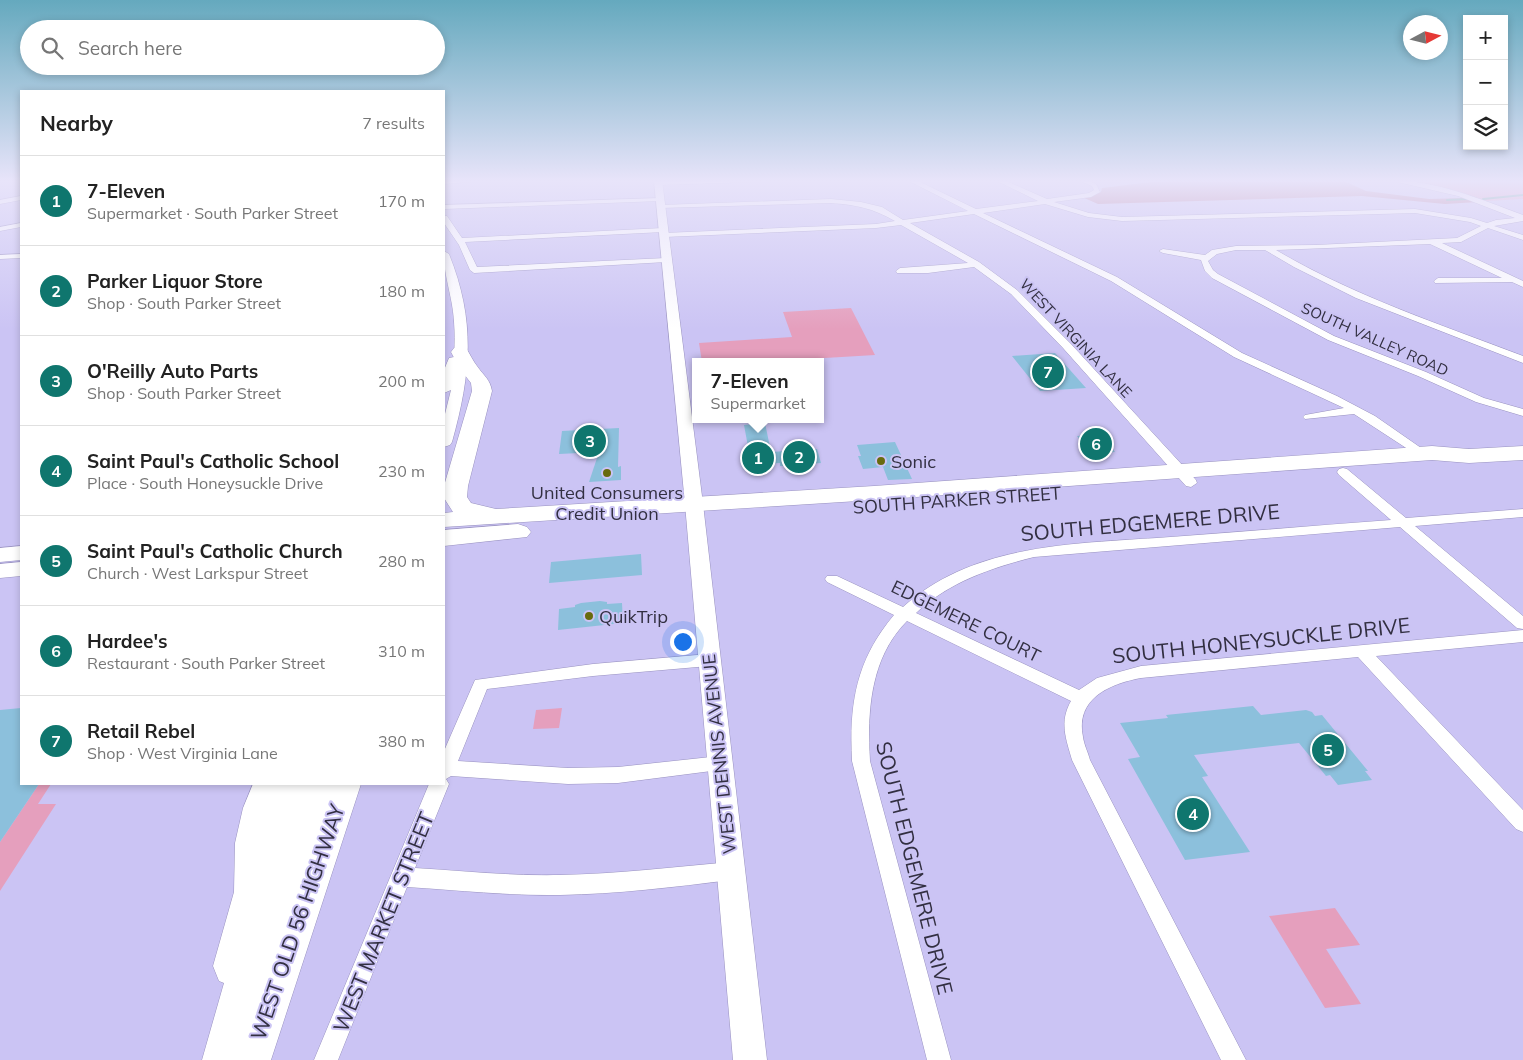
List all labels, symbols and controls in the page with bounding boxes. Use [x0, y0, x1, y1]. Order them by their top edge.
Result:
north arrow [1403, 15, 1448, 60]
map controls [1463, 15, 1508, 150]
button: + [1463, 15, 1508, 60]
search box [20, 20, 445, 75]
icon: search [38, 34, 66, 62]
text: Search here [78, 36, 182, 60]
button: − [1463, 60, 1508, 105]
button: layers [1463, 105, 1508, 150]
text: Nearby [40, 110, 113, 136]
text: 7 results [362, 113, 425, 133]
text: 7-Eleven [87, 179, 165, 203]
text: 1 [51, 191, 61, 211]
text: 170 m [378, 191, 425, 211]
text: Supermarket · South Parker Street [87, 203, 338, 223]
text: Parker Liquor Store [87, 269, 263, 293]
street label: WEST VIRGINIA LANE [1016, 275, 1136, 402]
text: 2 [51, 281, 61, 301]
text: 180 m [378, 281, 425, 301]
text: Shop · South Parker Street [87, 293, 281, 313]
street label: SOUTH VALLEY ROAD [1298, 298, 1452, 380]
pin: 7 [1032, 353, 1064, 391]
popup [692, 358, 824, 423]
text: O'Reilly Auto Parts [87, 359, 258, 383]
text: 7-Eleven [710, 369, 789, 393]
text: 3 [51, 371, 61, 391]
text: 200 m [378, 371, 425, 391]
text: Shop · South Parker Street [87, 383, 281, 403]
text: Supermarket [710, 393, 806, 413]
pin: 3 [574, 422, 606, 460]
pin: 6 [1080, 425, 1112, 463]
pin: 2 [783, 438, 815, 476]
pin: 1 [742, 439, 774, 477]
text: Saint Paul's Catholic School [87, 449, 339, 473]
place label: Sonic [891, 450, 936, 473]
marker: Sonic [875, 455, 887, 467]
text: 4 [51, 461, 61, 481]
text: 230 m [378, 461, 425, 481]
marker: United Consumers Credit Union [601, 467, 613, 479]
text: Place · South Honeysuckle Drive [87, 473, 323, 493]
place label: United Consumers Credit Union [531, 481, 683, 525]
street label: SOUTH PARKER STREET [852, 481, 1062, 519]
street label: SOUTH EDGEMERE DRIVE [1019, 498, 1281, 546]
text: Saint Paul's Catholic Church [87, 539, 343, 563]
text: 5 [51, 551, 61, 571]
text: 280 m [378, 551, 425, 571]
text: Church · West Larkspur Street [87, 563, 308, 583]
street label: EDGEMERE COURT [887, 575, 1045, 667]
place label: QuikTrip [599, 605, 668, 628]
marker: QuikTrip [583, 610, 595, 622]
street label: SOUTH HONEYSUCKLE DRIVE [1111, 611, 1411, 669]
text: Hardee's [87, 629, 168, 653]
your location [670, 629, 696, 655]
text: 6 [51, 641, 61, 661]
text: 310 m [378, 641, 425, 661]
text: Restaurant · South Parker Street [87, 653, 325, 673]
street label: WEST DENNIS AVENUE [697, 653, 741, 855]
text: Retail Rebel [87, 719, 195, 743]
text: 7 [51, 731, 61, 751]
text: 380 m [378, 731, 425, 751]
pin: 5 [1312, 731, 1344, 769]
street label: SOUTH EDGEMERE DRIVE [871, 739, 959, 997]
text: Shop · West Virginia Lane [87, 743, 278, 763]
pin: 4 [1177, 795, 1209, 833]
street label: WEST OLD 56 HIGHWAY [244, 800, 350, 1043]
street label: WEST MARKET STREET [327, 808, 439, 1036]

